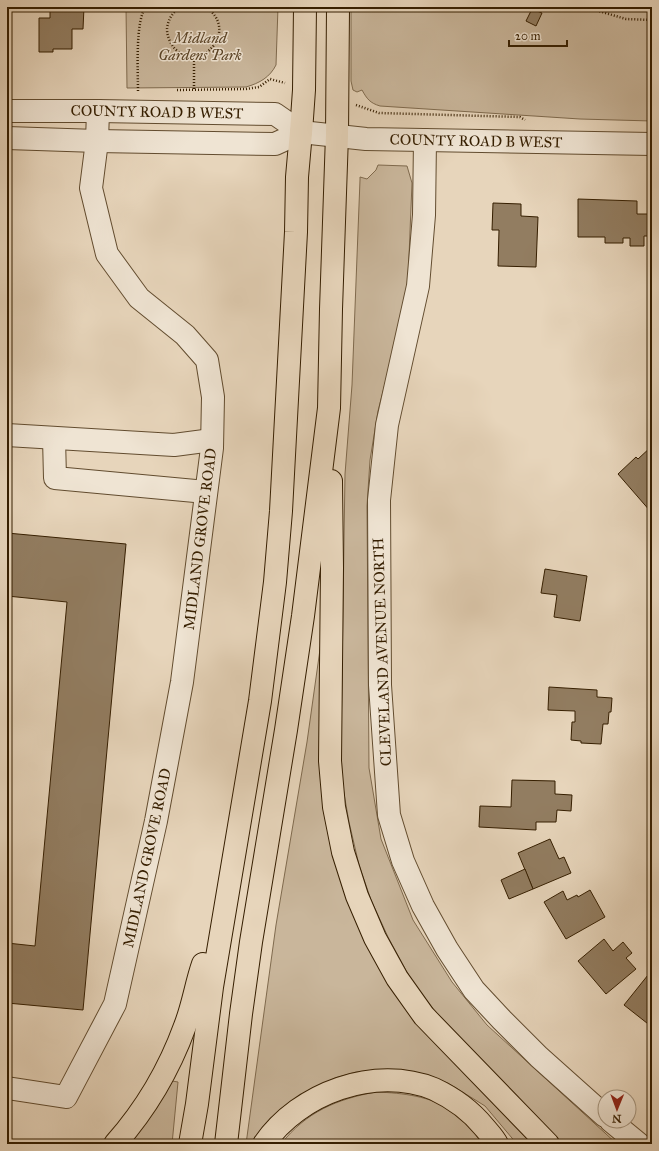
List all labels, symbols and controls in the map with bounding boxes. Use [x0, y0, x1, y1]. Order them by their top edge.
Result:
scale bar [509, 22, 567, 48]
park label: Midland Gardens Park [158, 29, 242, 64]
text: 20 m [515, 29, 541, 43]
street label: COUNTY ROAD B WEST [70, 101, 244, 123]
street label: COUNTY ROAD B WEST [389, 130, 563, 152]
street label: MIDLAND GROVE ROAD [180, 447, 220, 631]
street label: CLEVELAND AVENUE NORTH [369, 537, 395, 767]
street label: MIDLAND GROVE ROAD [119, 766, 175, 949]
north arrow [597, 1089, 637, 1129]
text: N [611, 1112, 622, 1125]

